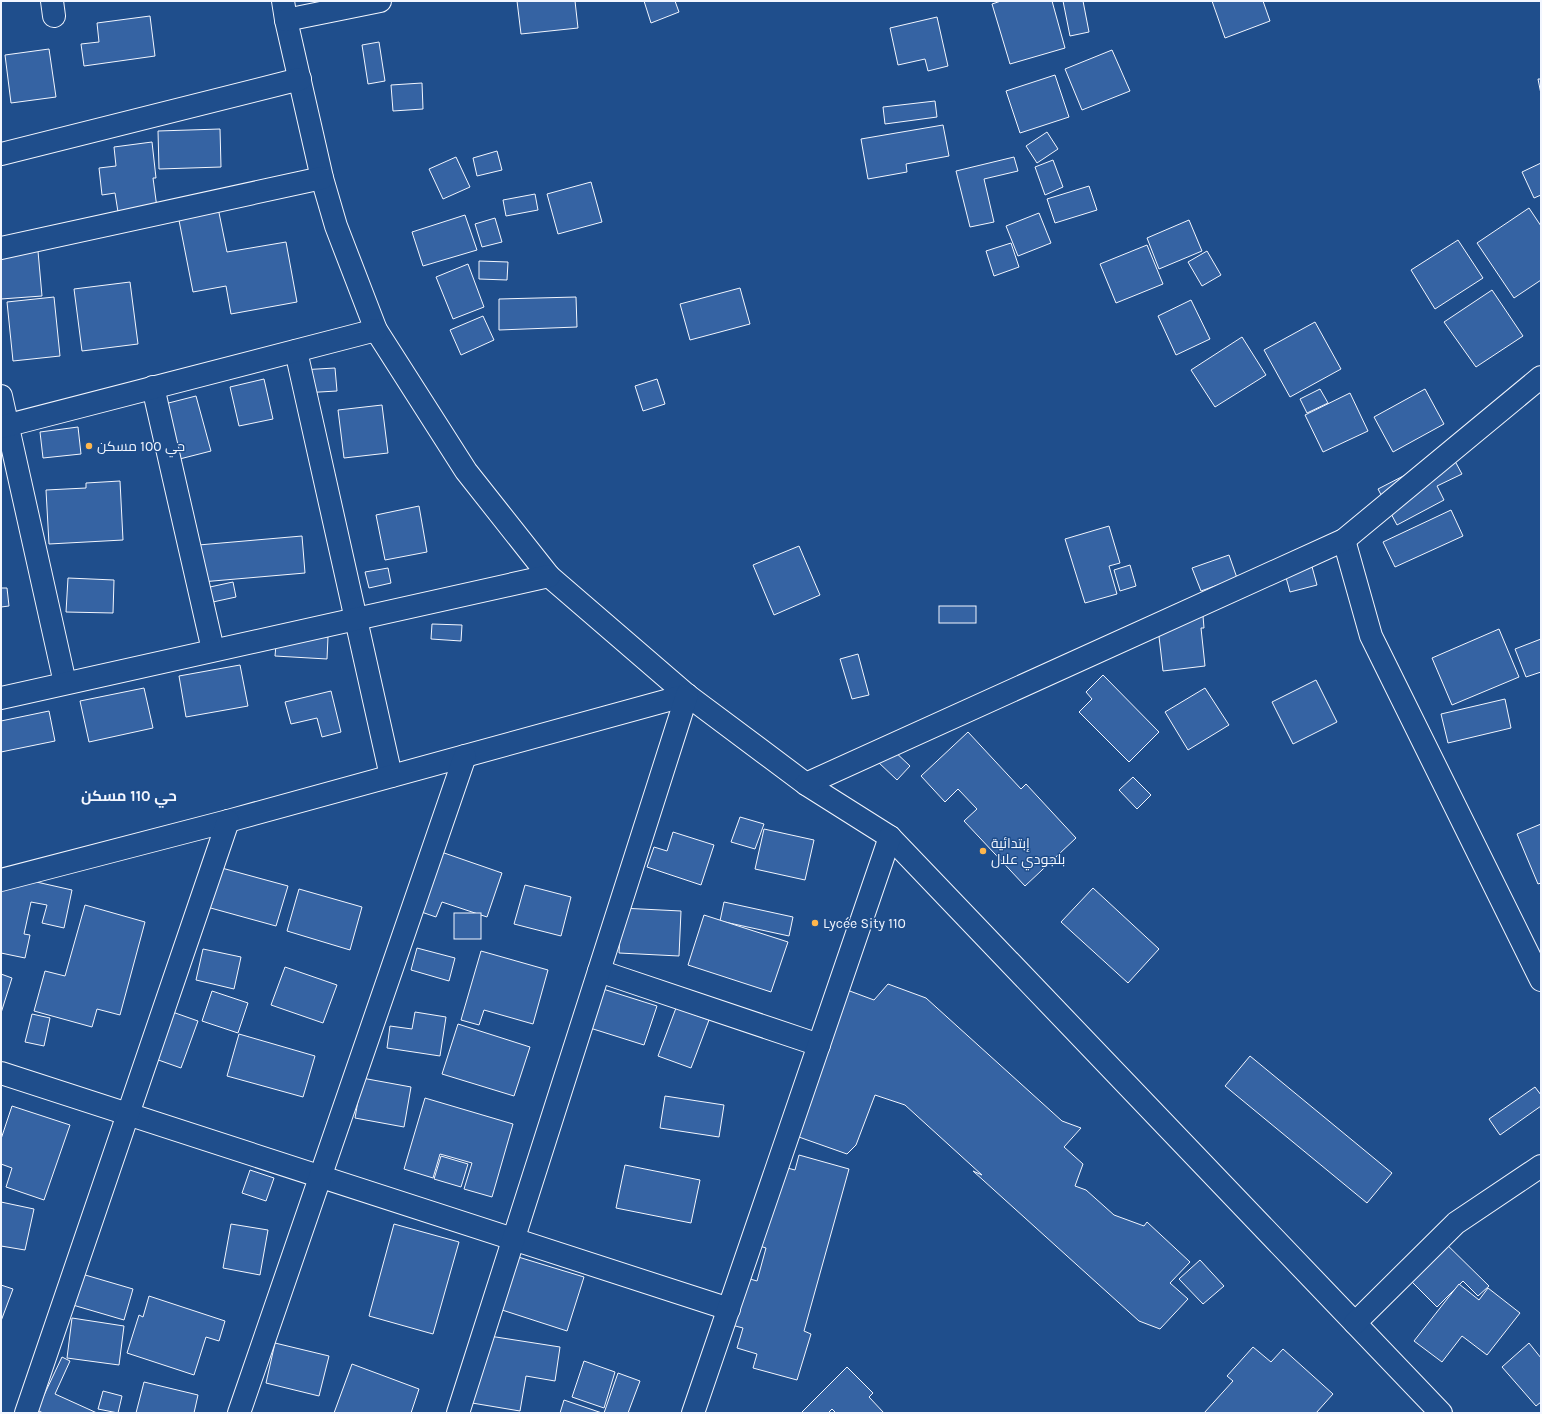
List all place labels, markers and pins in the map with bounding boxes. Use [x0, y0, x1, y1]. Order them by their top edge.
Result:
place label: حي 100 مسكن [97, 438, 185, 458]
marker: حي 100 مسكن [84, 441, 94, 451]
place label: إبتدائية بلجودي علال [991, 835, 1065, 871]
marker: إبتدائية بلجودي علال [978, 846, 988, 856]
place label: Lycée Sity 110 [823, 915, 906, 932]
marker: Lycée Sity 110 [810, 918, 820, 928]

